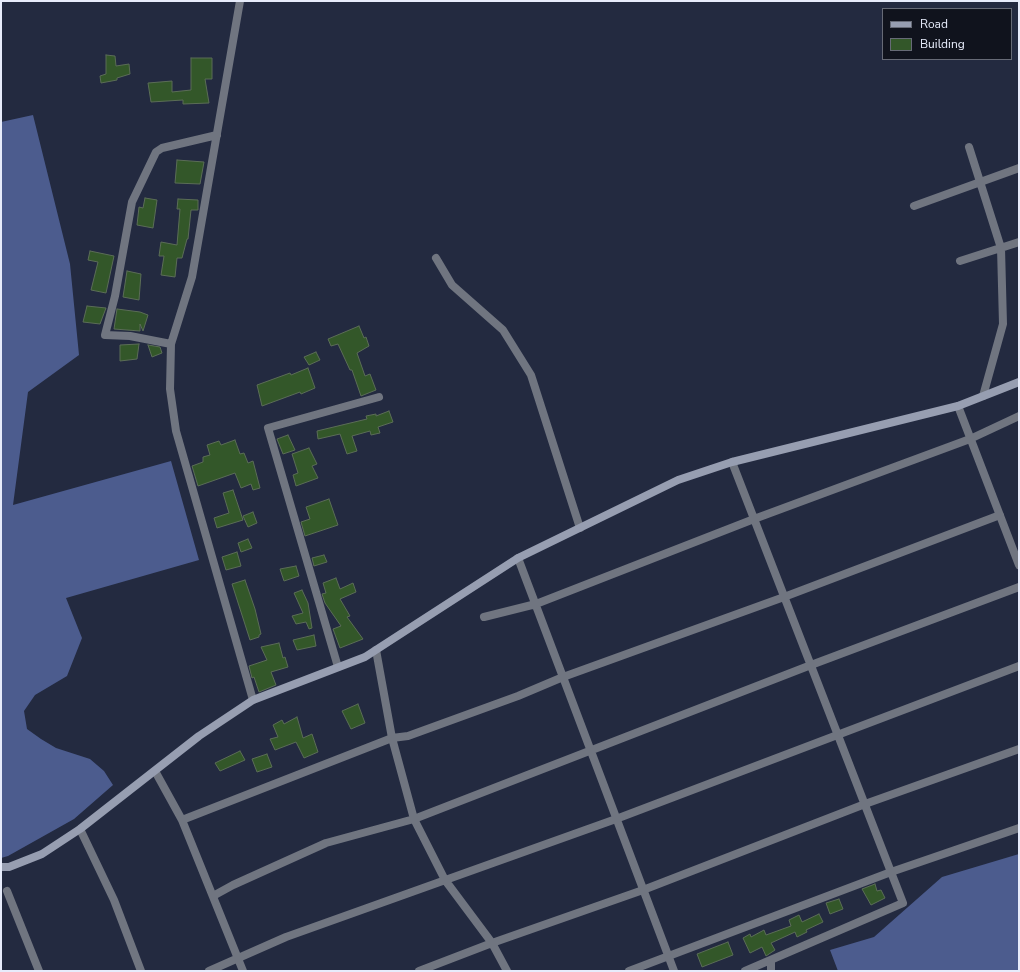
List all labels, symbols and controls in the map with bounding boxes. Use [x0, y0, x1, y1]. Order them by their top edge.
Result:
legend [882, 8, 1012, 60]
text: Road [920, 16, 948, 32]
text: Building [920, 36, 965, 52]

